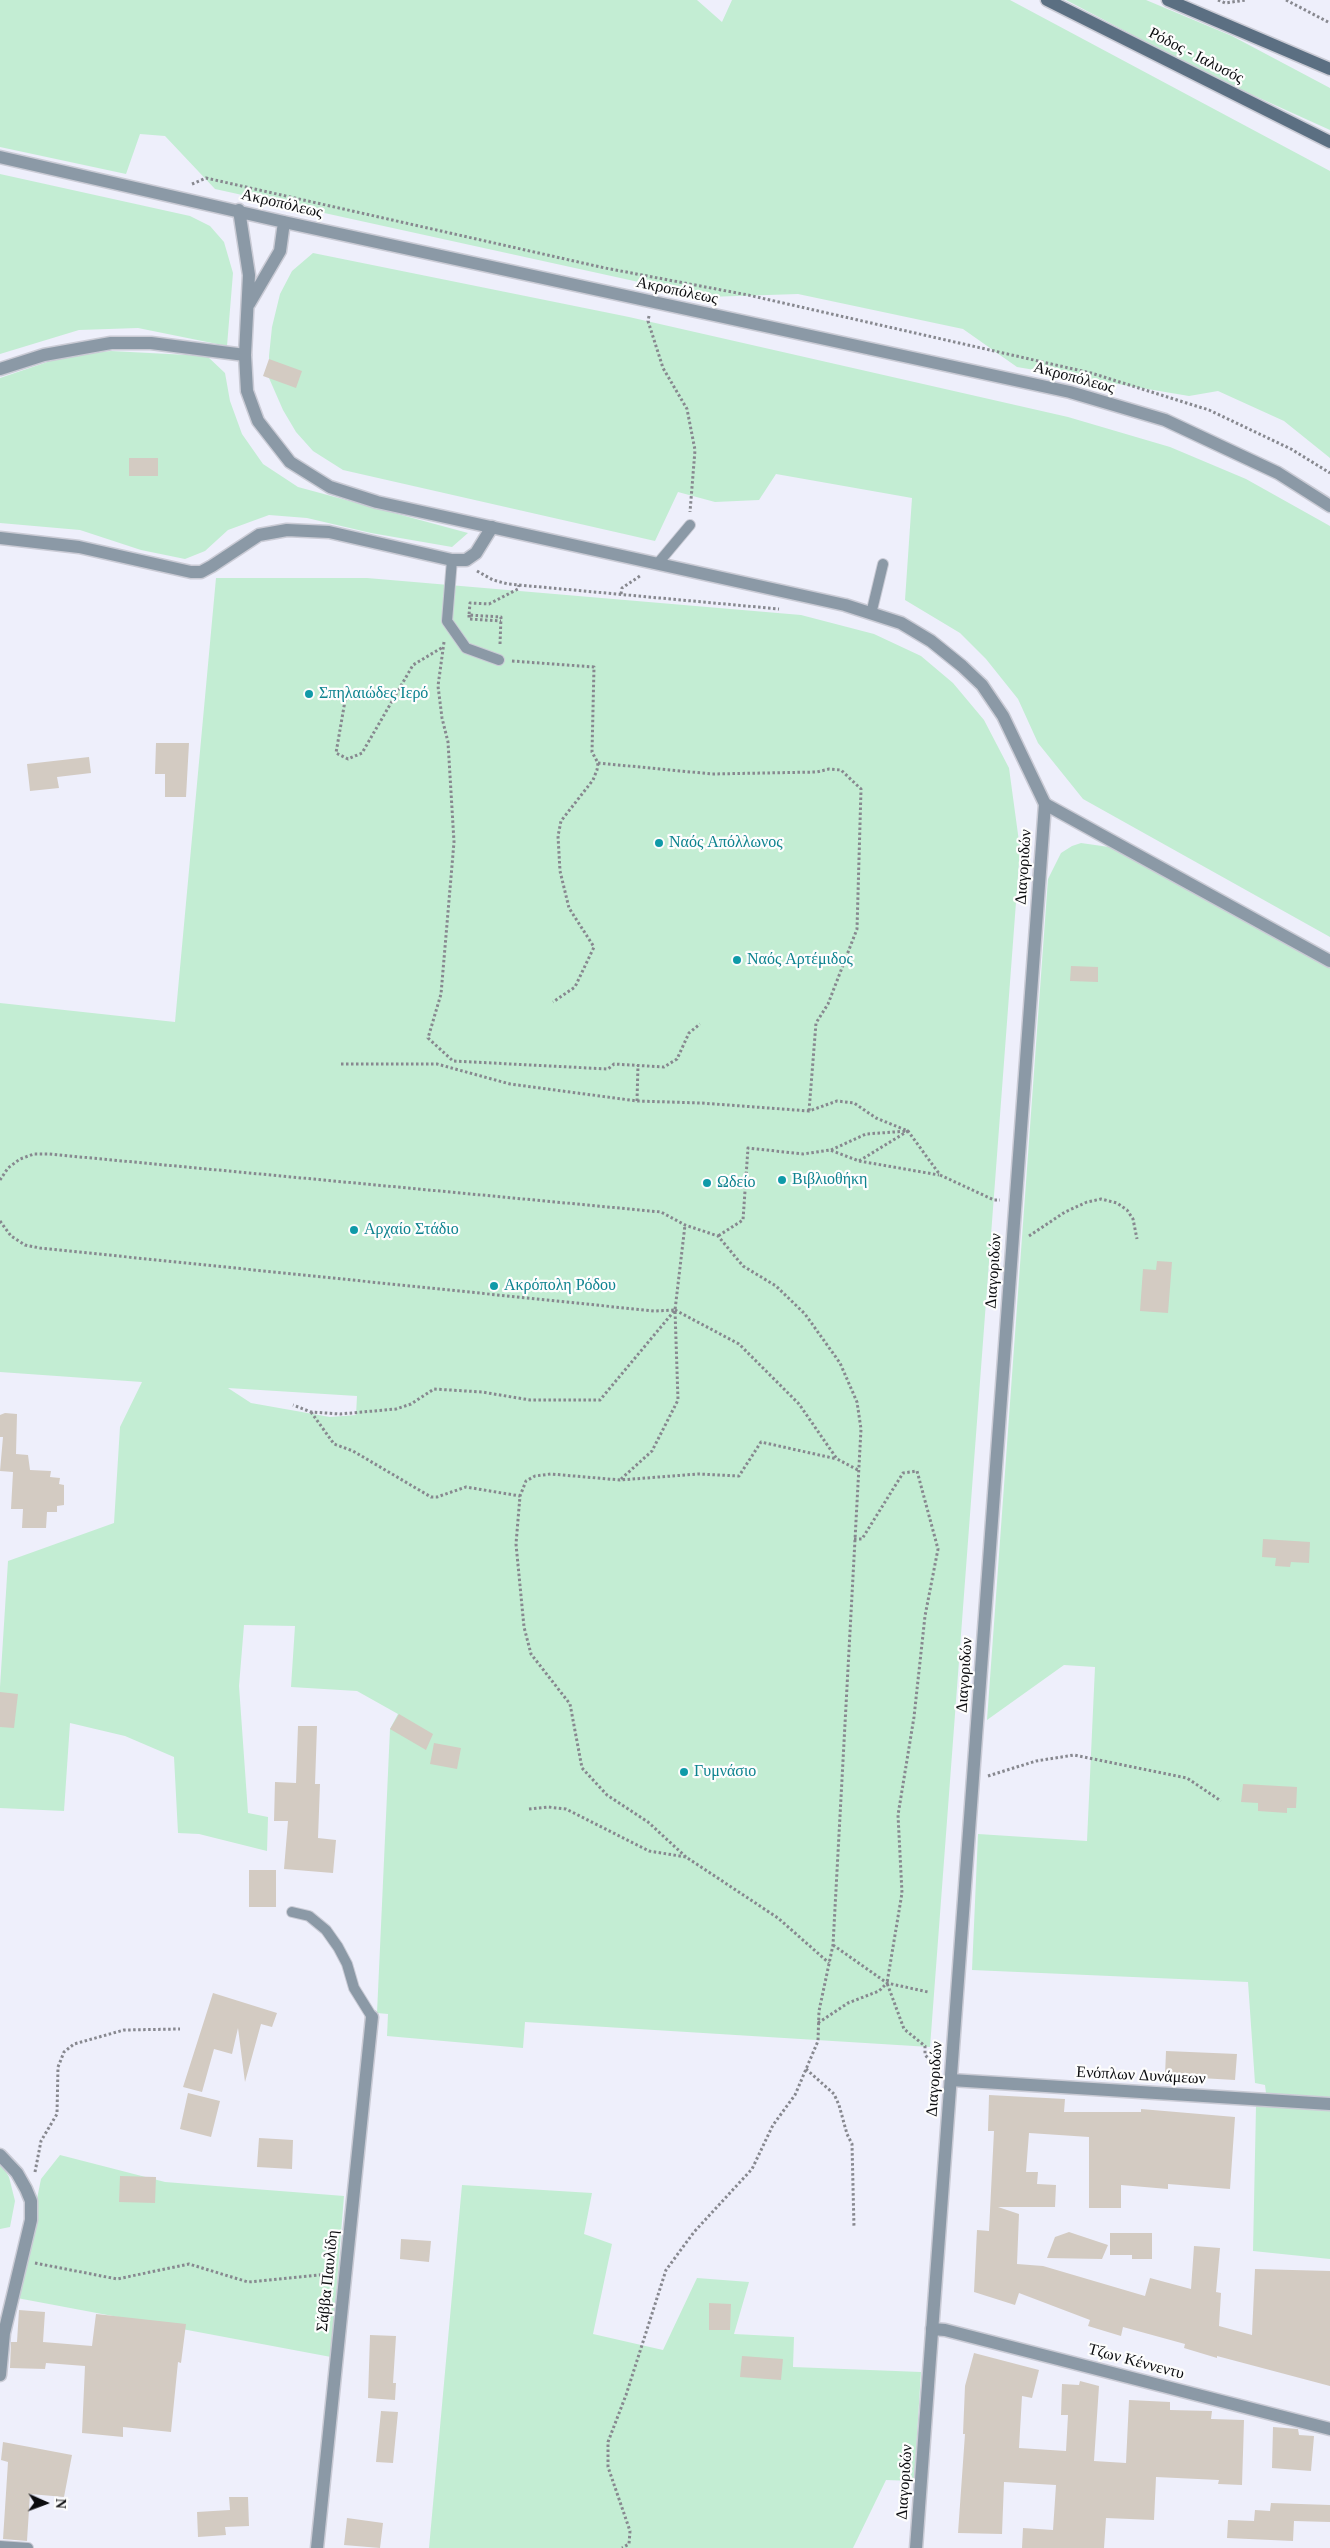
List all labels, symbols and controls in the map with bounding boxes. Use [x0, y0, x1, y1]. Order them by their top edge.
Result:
street label: Ρόδος - Ιαλυσός [1145, 24, 1247, 88]
street label: Ακροπόλεως [239, 185, 325, 223]
street label: Ακροπόλεως [634, 273, 720, 309]
street label: Ακροπόλεως [1031, 358, 1117, 398]
place label: Σπηλαιώδες Ιερό [319, 684, 428, 704]
marker: Σπηλαιώδες Ιερό [303, 688, 315, 700]
street label: Διαγοριδών [1012, 829, 1036, 905]
place label: Ναός Απόλλωνος [669, 833, 783, 853]
marker: Ναός Απόλλωνος [653, 837, 665, 849]
place label: Ναός Αρτέμιδος [747, 950, 853, 970]
marker: Ναός Αρτέμιδος [731, 954, 743, 966]
place label: Βιβλιοθήκη [792, 1170, 867, 1190]
place label: Ωδείο [717, 1173, 755, 1193]
marker: Βιβλιοθήκη [776, 1174, 788, 1186]
marker: Ωδείο [701, 1177, 713, 1189]
place label: Αρχαίο Στάδιο [364, 1220, 459, 1240]
marker: Αρχαίο Στάδιο [348, 1224, 360, 1236]
street label: Διαγοριδών [982, 1233, 1006, 1309]
place label: Ακρόπολη Ρόδου [504, 1276, 616, 1296]
marker: Ακρόπολη Ρόδου [488, 1280, 500, 1292]
street label: Διαγοριδών [953, 1637, 977, 1713]
place label: Γυμνάσιο [694, 1762, 756, 1782]
marker: Γυμνάσιο [678, 1766, 690, 1778]
street label: Διαγοριδών [923, 2041, 947, 2117]
street label: Ενόπλων Δυνάμεων [1076, 2063, 1206, 2089]
street label: Σάββα Παυλίδη [313, 2229, 343, 2333]
street label: Τζων Κέννεντυ [1086, 2340, 1186, 2384]
street label: Διαγοριδών [893, 2444, 917, 2520]
north arrow [20, 2478, 70, 2528]
text: N [53, 2498, 68, 2509]

